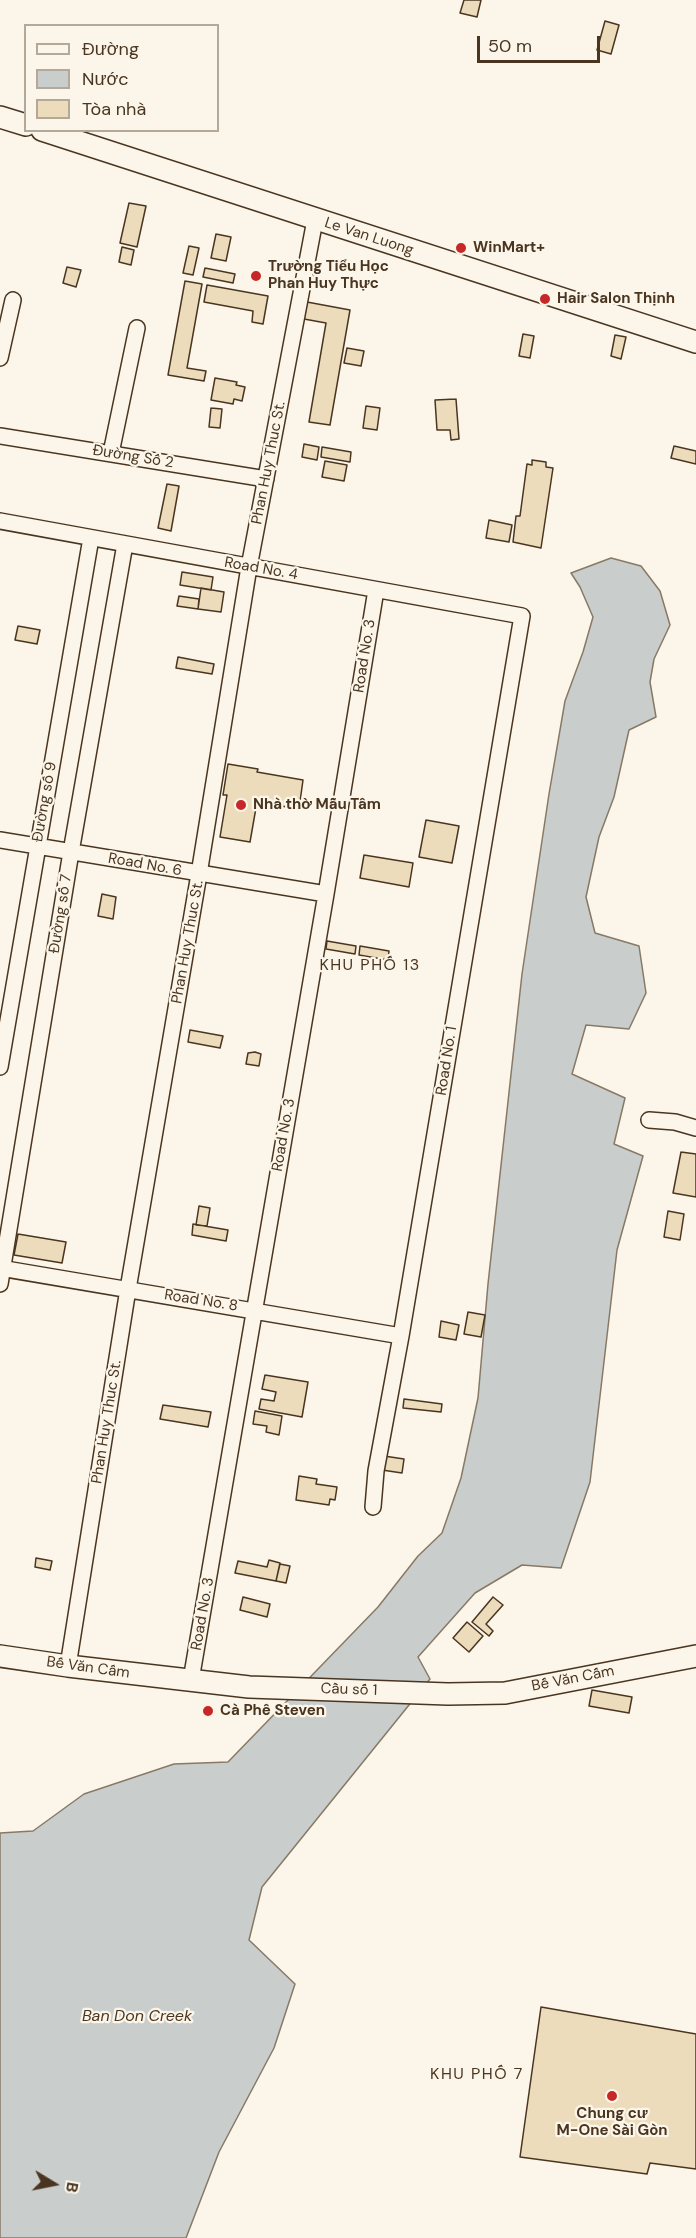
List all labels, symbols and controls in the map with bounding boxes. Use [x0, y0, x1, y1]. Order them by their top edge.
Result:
legend [24, 24, 219, 132]
scale bar [480, 24, 603, 62]
text: 50 m [488, 34, 532, 58]
text: Đường [82, 37, 139, 61]
text: Nước [82, 67, 129, 91]
text: Tòa nhà [82, 97, 146, 121]
street label: Le Van Luong [322, 214, 416, 260]
place label: WinMart+ [473, 239, 545, 257]
marker: WinMart+ [454, 241, 468, 255]
place label: Trường Tiểu Học Phan Huy Thực [268, 258, 389, 293]
marker: Trường Tiểu Học Phan Huy Thực [249, 269, 263, 283]
place label: Hair Salon Thịnh [557, 290, 675, 308]
marker: Hair Salon Thịnh [538, 292, 552, 306]
street label: Phan Huy Thuc St. [248, 400, 290, 526]
street label: Đường Số 2 [91, 442, 175, 472]
street label: Road No. 4 [223, 554, 299, 584]
street label: Road No. 3 [350, 618, 380, 694]
street label: Đường số 9 [29, 760, 61, 844]
place label: Nhà thờ Mẫu Tâm [253, 796, 381, 814]
marker: Nhà thờ Mẫu Tâm [234, 798, 248, 812]
street label: Road No. 6 [107, 850, 183, 880]
street label: Đường số 7 [46, 873, 76, 955]
street label: Phan Huy Thuc St. [168, 879, 208, 1005]
district label: KHU PHỐ 13 [319, 956, 421, 976]
street label: Road No. 1 [433, 1025, 461, 1097]
street label: Road No. 3 [269, 1097, 299, 1173]
street label: Road No. 8 [163, 1286, 239, 1316]
street label: Phan Huy Thuc St. [88, 1359, 126, 1485]
street label: Road No. 3 [188, 1576, 218, 1652]
street label: Bế Văn Cấm [45, 1653, 131, 1683]
street label: Bế Văn Cấm [530, 1662, 616, 1696]
street label: Cầu số 1 [320, 1680, 378, 1700]
place label: Cà Phê Steven [220, 1702, 325, 1720]
marker: Cà Phê Steven [201, 1704, 215, 1718]
water label: Ban Don Creek [82, 2007, 192, 2027]
district label: KHU PHỐ 7 [430, 2065, 524, 2085]
marker: Chung cư M-One Sài Gòn [605, 2089, 619, 2103]
place label: Chung cư M-One Sài Gòn [556, 2105, 668, 2140]
north arrow [24, 2154, 84, 2214]
text: B [61, 2180, 83, 2194]

